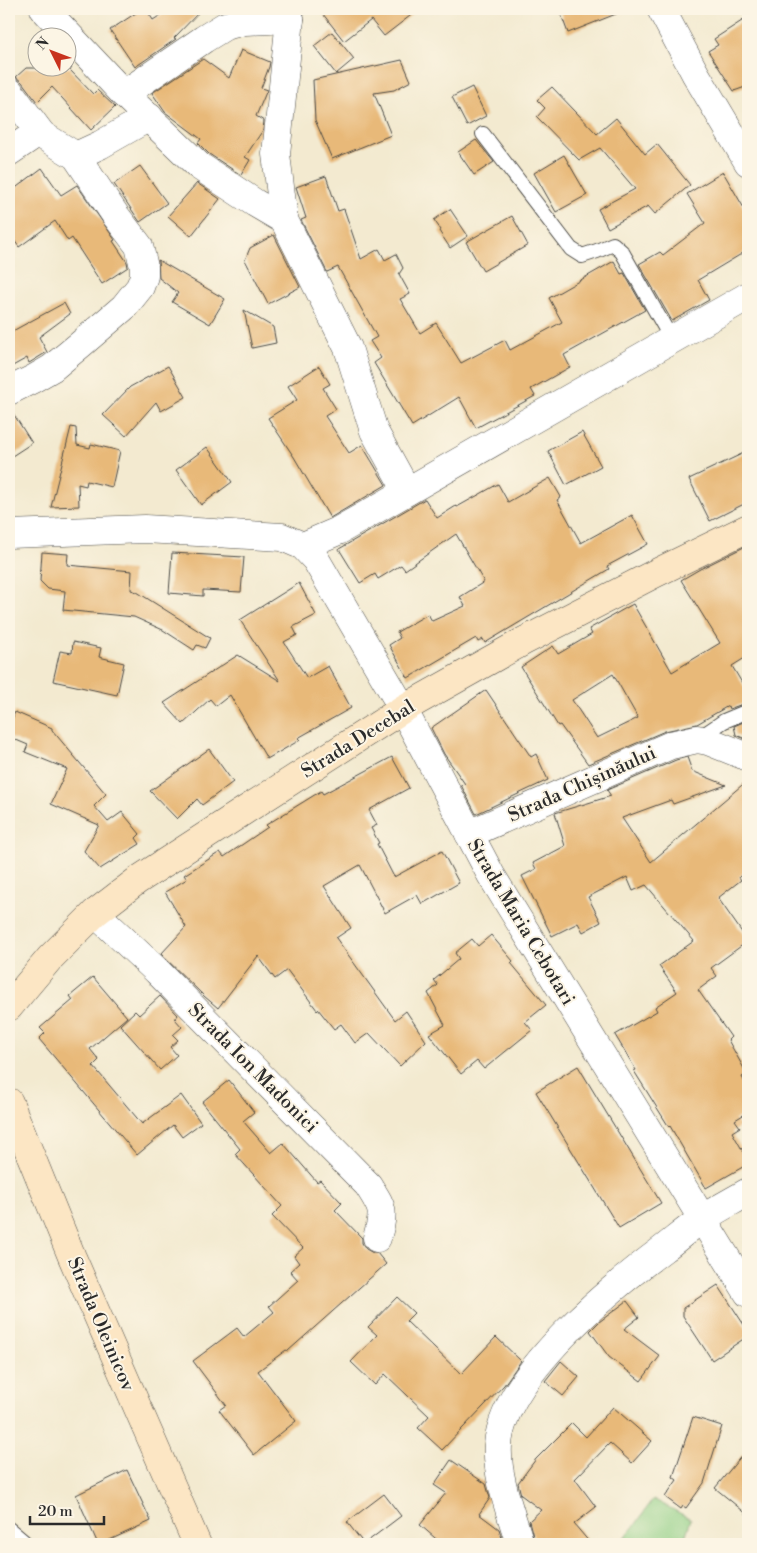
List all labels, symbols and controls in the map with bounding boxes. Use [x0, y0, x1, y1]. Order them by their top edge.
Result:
north arrow [28, 28, 78, 78]
text: N [33, 34, 53, 54]
street label: Strada Decebal [297, 694, 420, 783]
street label: Strada Chișinăului [504, 741, 660, 827]
street label: Strada Maria Cebotari [462, 834, 580, 1010]
street label: Strada Ion Madonici [183, 998, 323, 1138]
street label: Strada Oleinicov [62, 1253, 140, 1395]
scale bar [30, 1493, 104, 1525]
text: 20 m [38, 1502, 73, 1521]

